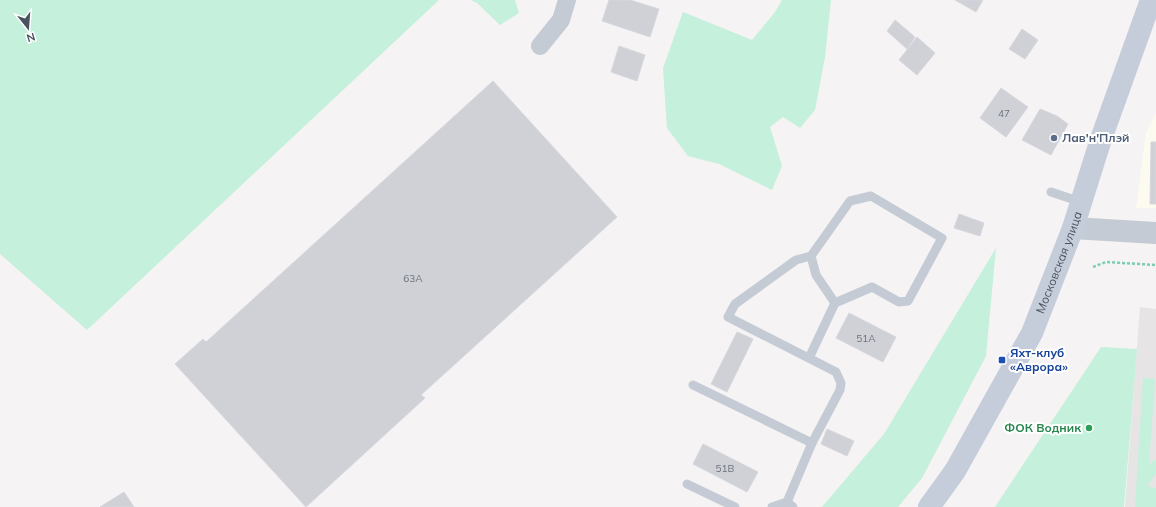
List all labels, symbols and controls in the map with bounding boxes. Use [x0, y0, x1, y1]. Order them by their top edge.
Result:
north arrow [8, 8, 48, 48]
text: N [25, 30, 37, 45]
house number: 47 [998, 107, 1010, 120]
place label: Лав'н'Плэй [1062, 130, 1130, 145]
marker: Лав'н'Плэй [1049, 133, 1059, 143]
street label: Московская улица [1032, 209, 1085, 316]
house number: 63А [403, 272, 423, 285]
house number: 51А [856, 332, 876, 345]
place label: Яхт-клуб «Аврора» [1010, 345, 1068, 374]
marker: Яхт-клуб «Аврора» [997, 355, 1007, 365]
place label: ФОК Водник [1004, 420, 1081, 435]
marker: ФОК Водник [1084, 423, 1094, 433]
house number: 51В [716, 462, 735, 475]

